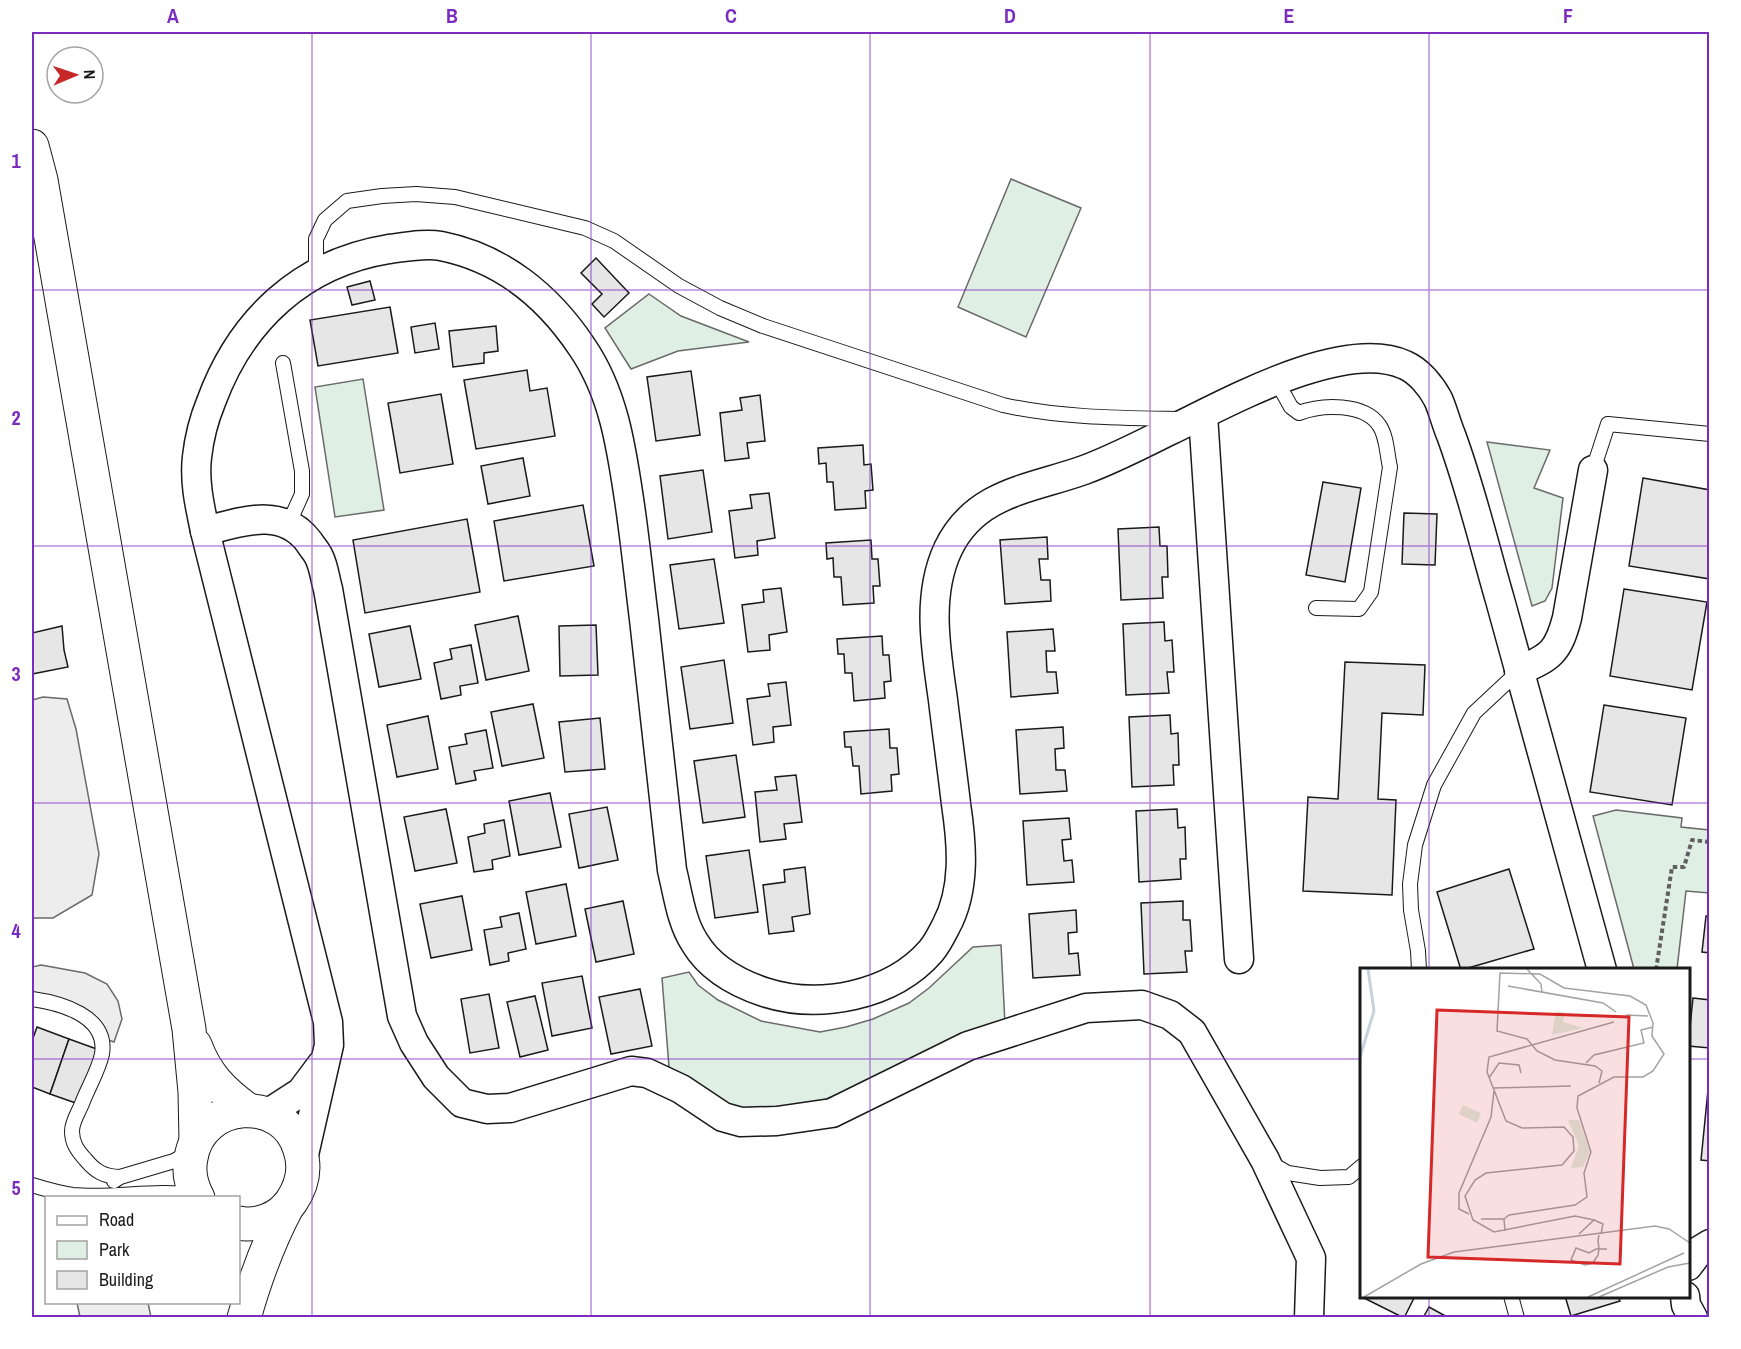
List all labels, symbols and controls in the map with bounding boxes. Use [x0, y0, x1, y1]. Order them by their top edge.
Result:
text: A [167, 2, 179, 29]
text: B [446, 2, 458, 29]
text: C [725, 2, 737, 29]
text: D [1004, 2, 1016, 29]
text: E [1284, 2, 1295, 29]
text: F [1563, 2, 1573, 29]
north arrow [45, 45, 105, 105]
text: N [79, 69, 101, 80]
text: 1 [11, 147, 21, 174]
text: 2 [11, 404, 21, 431]
text: 3 [11, 660, 21, 687]
text: 4 [11, 917, 21, 944]
inset map [1360, 968, 1690, 1298]
text: 5 [11, 1174, 21, 1201]
legend [45, 1196, 240, 1304]
text: Road [99, 1207, 134, 1232]
text: Park [99, 1237, 130, 1262]
text: Building [99, 1267, 154, 1292]

